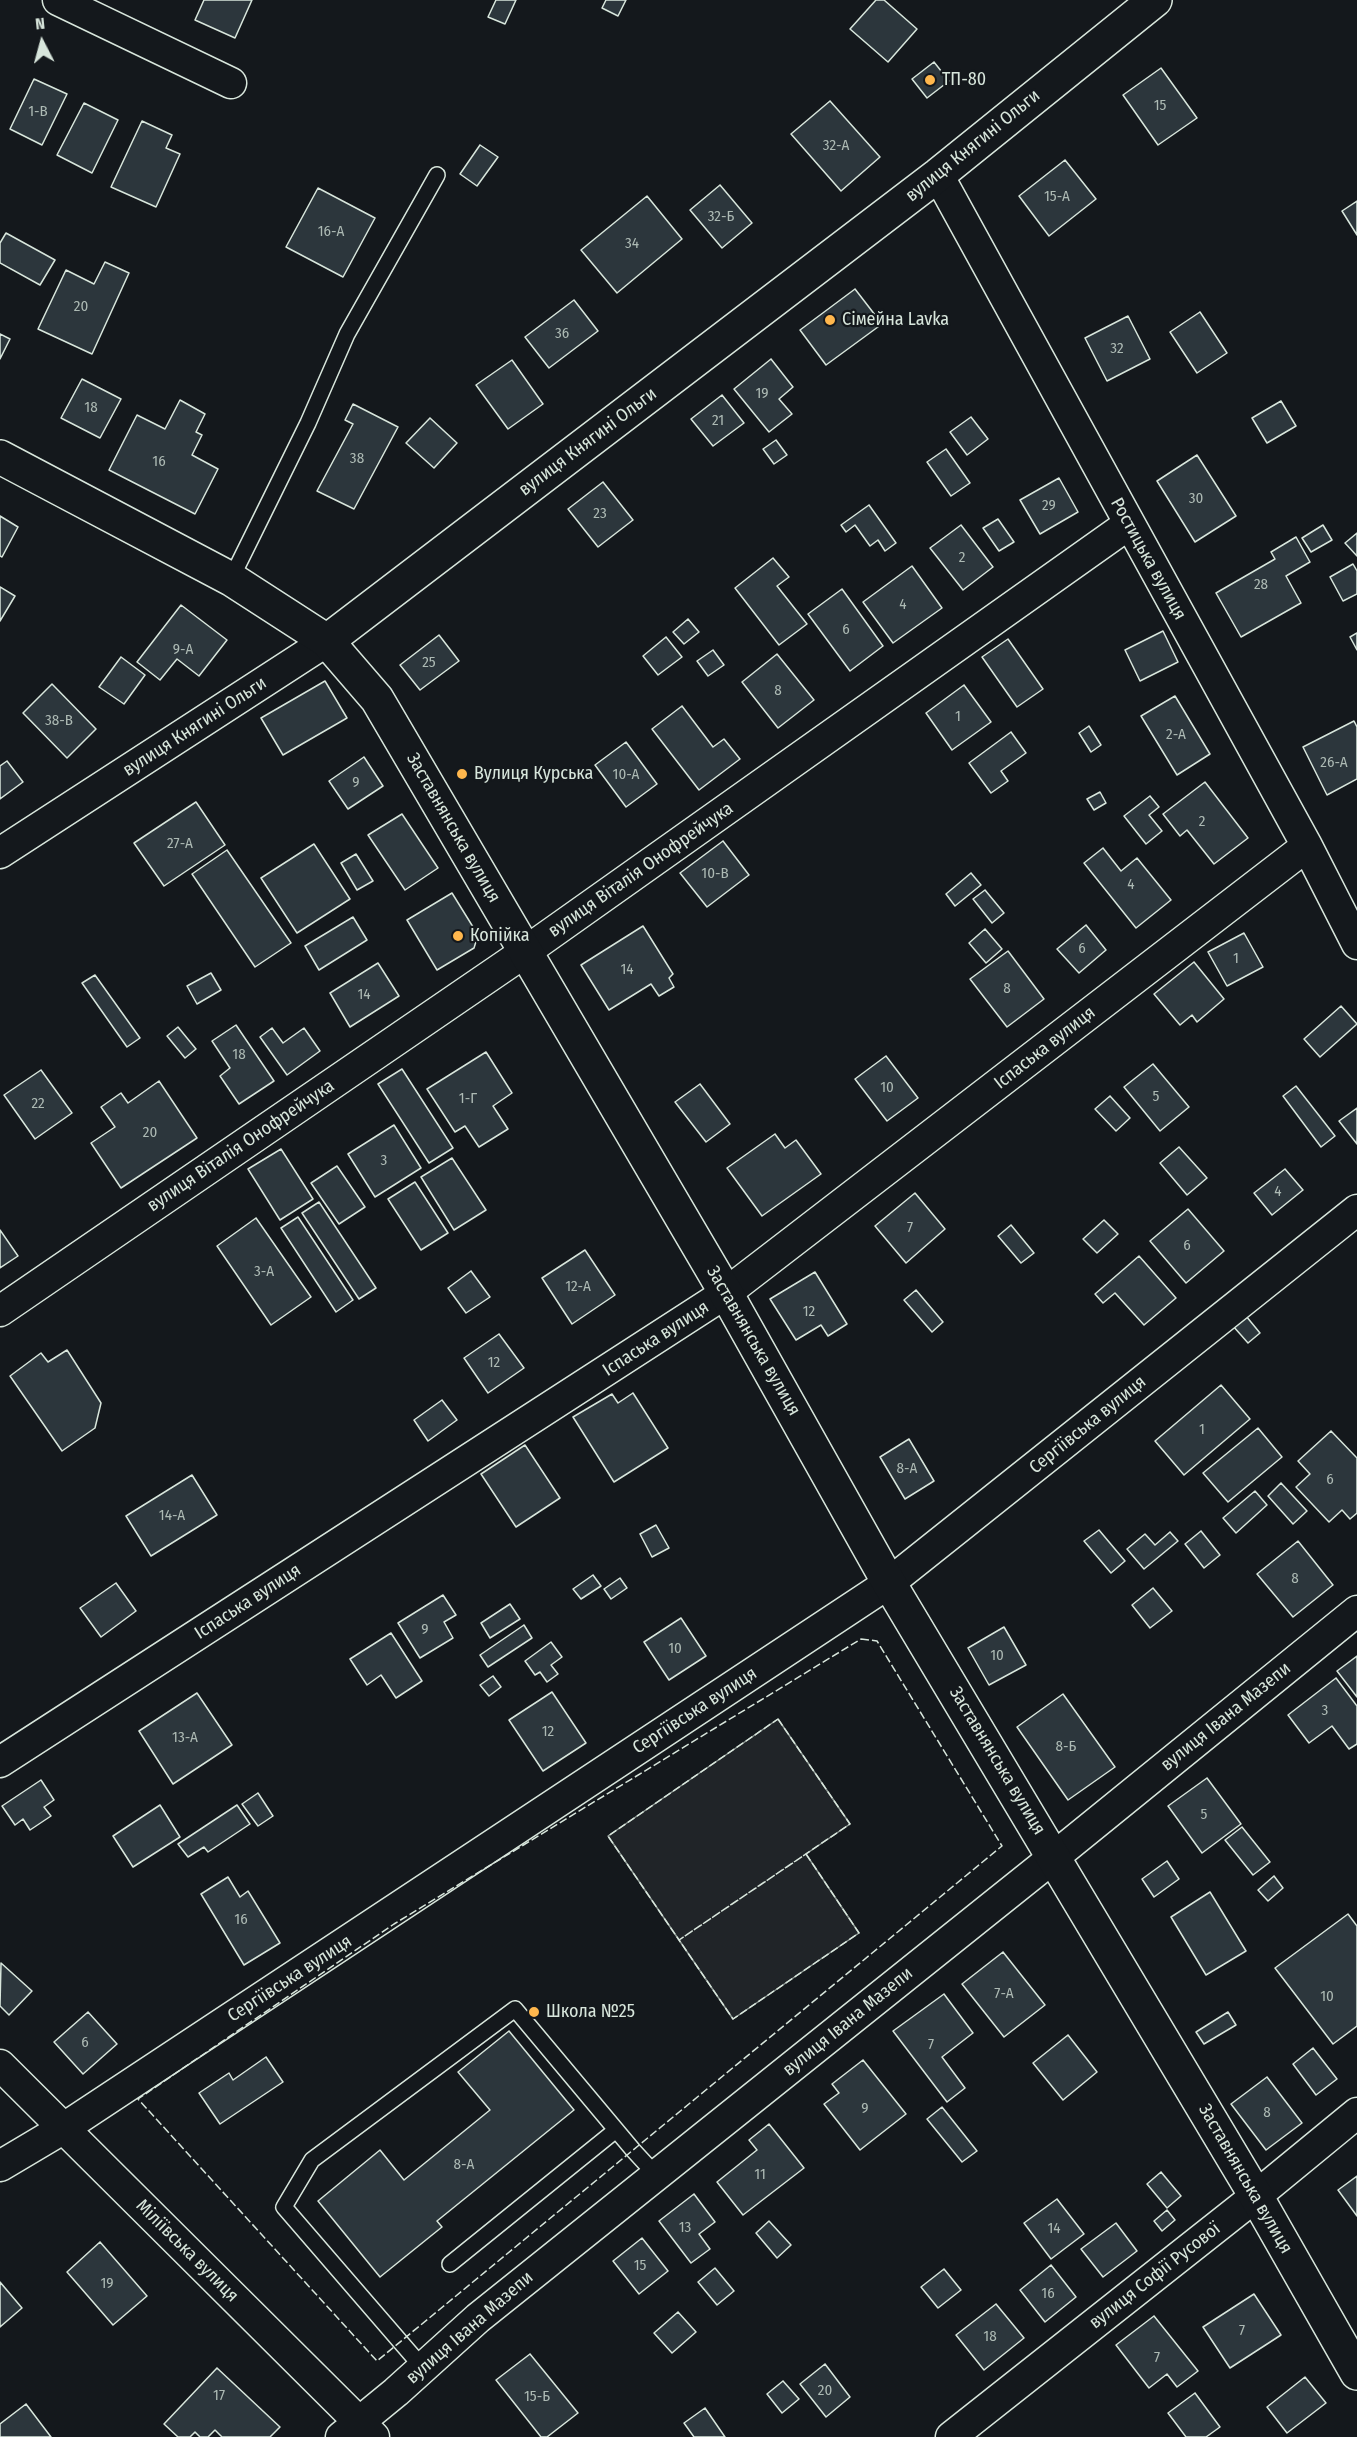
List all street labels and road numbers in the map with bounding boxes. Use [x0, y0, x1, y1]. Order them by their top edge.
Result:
street label: вулиця Княгині Ольги [901, 85, 1045, 207]
street label: вулиця Княгині Ольги [515, 383, 661, 501]
street label: Ростицька вулиця [1106, 494, 1190, 624]
street label: вулиця Княгині Ольги [119, 673, 271, 781]
street label: Заставнянська вулиця [401, 749, 505, 907]
street label: вулиця Віталія Онофрейчука [544, 798, 738, 942]
street label: Іспаська вулиця [990, 1002, 1100, 1094]
street label: вулиця Віталія Онофрейчука [143, 1075, 339, 1217]
street label: Заставнянська вулиця [701, 1262, 805, 1420]
street label: Іспаська вулиця [599, 1297, 713, 1381]
street label: Сергіївська вулиця [1025, 1371, 1151, 1479]
street label: Іспаська вулиця [191, 1560, 305, 1644]
street label: вулиця Івана Мазепи [1157, 1658, 1295, 1776]
street label: Сергіївська вулиця [629, 1663, 761, 1759]
street label: Заставнянська вулиця [944, 1683, 1050, 1839]
street label: Сергіївська вулиця [224, 1931, 356, 2027]
street label: вулиця Івана Мазепи [779, 1963, 917, 2081]
street label: Заставнянська вулиця [1193, 2100, 1297, 2258]
street label: Міліївська вулиця [131, 2195, 243, 2307]
street label: вулиця Софії Русової [1085, 2218, 1225, 2334]
street label: вулиця Івана Мазепи [402, 2267, 538, 2389]

